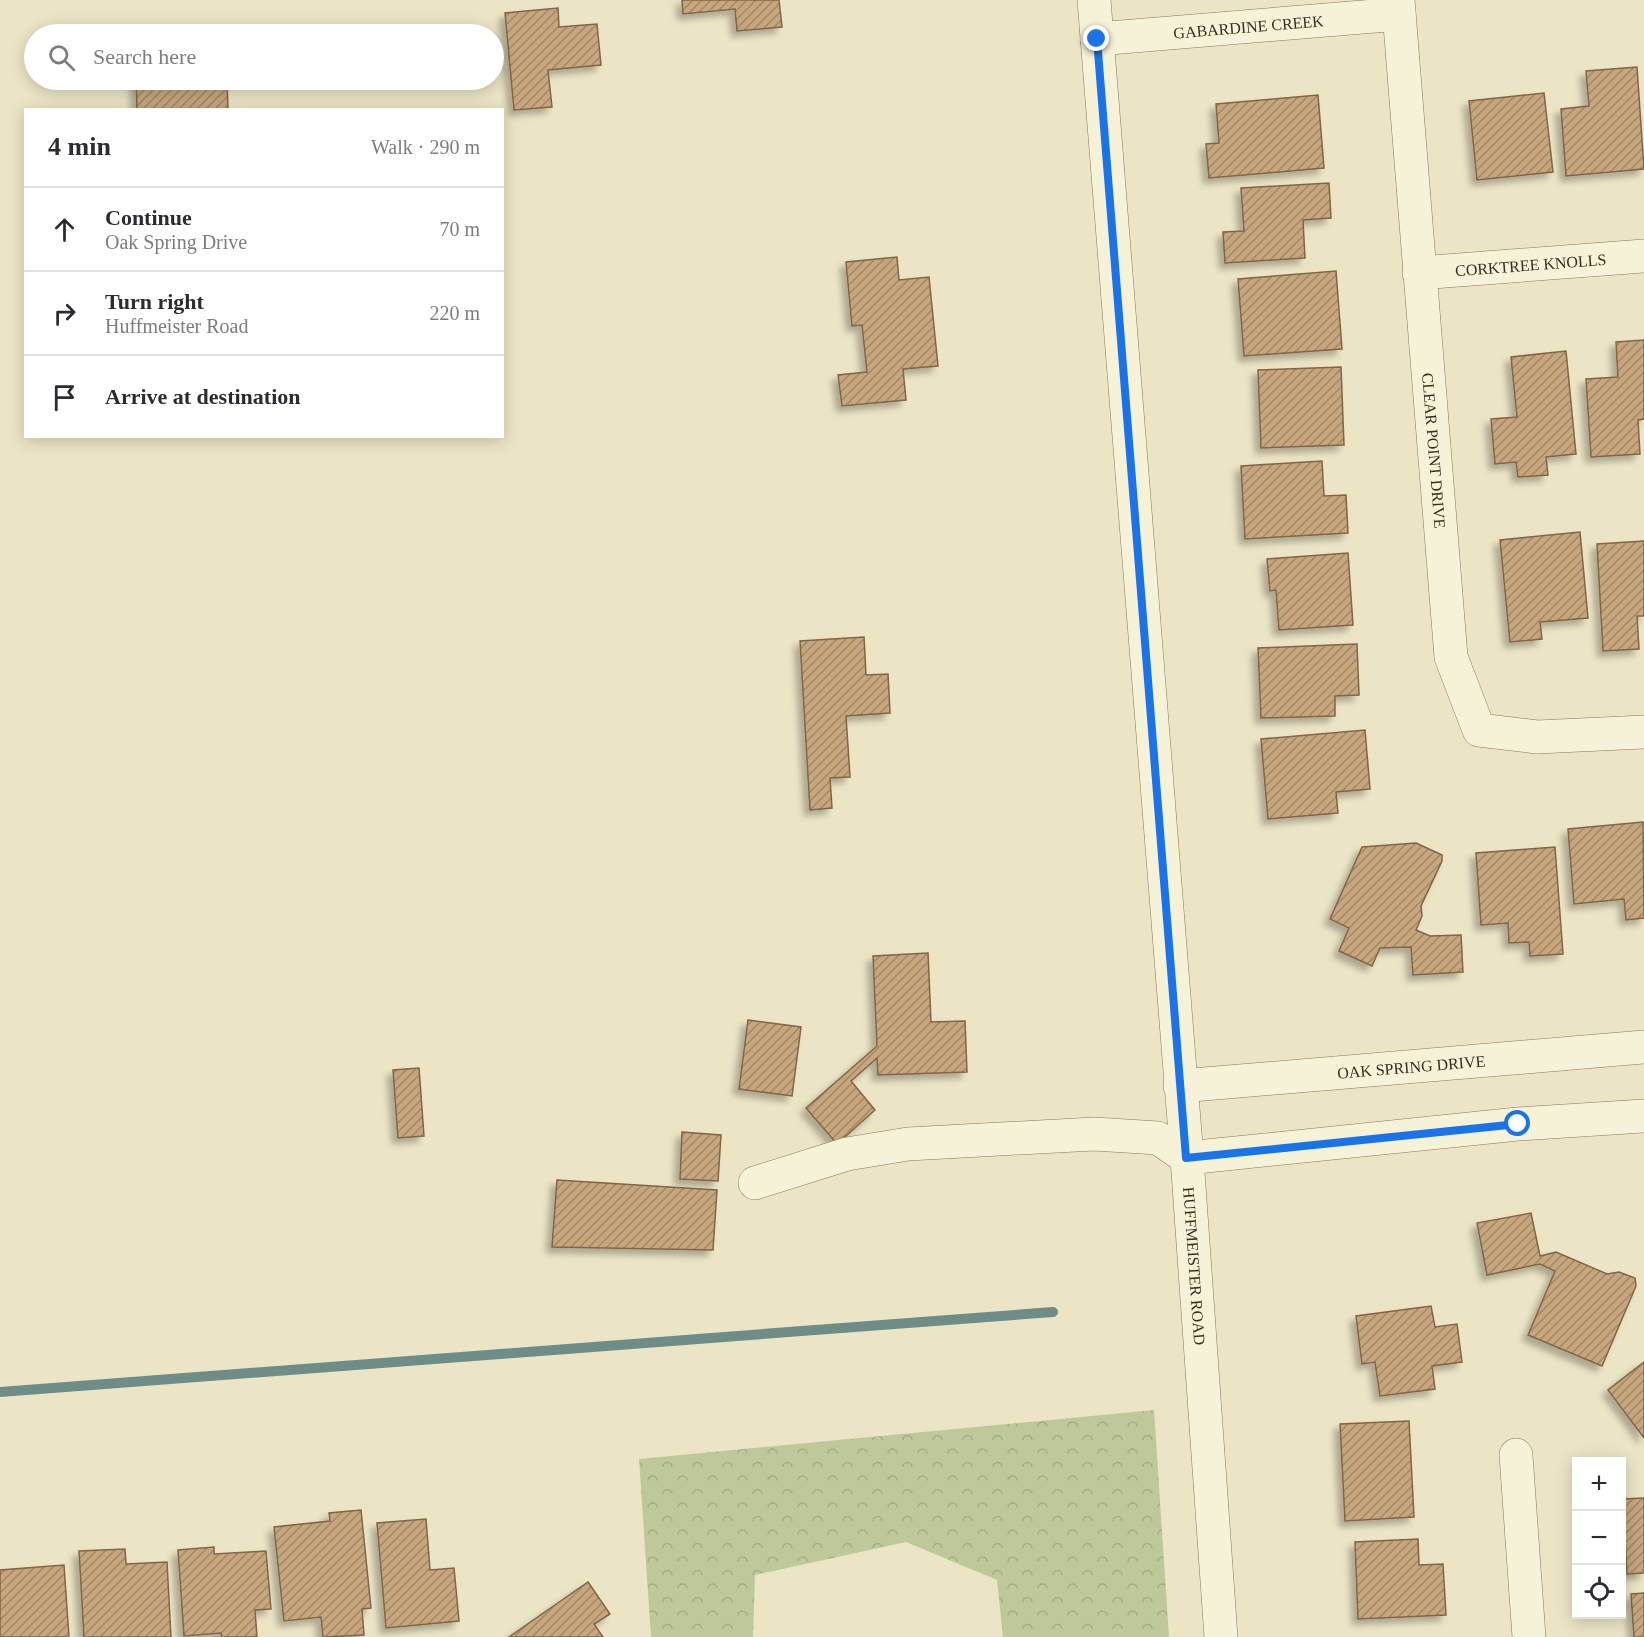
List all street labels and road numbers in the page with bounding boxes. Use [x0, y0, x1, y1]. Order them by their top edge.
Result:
street label: GABARDINE CREEK [1173, 12, 1325, 41]
street label: CORKTREE KNOLLS [1454, 250, 1607, 279]
street label: CLEAR POINT DRIVE [1420, 372, 1449, 529]
street label: OAK SPRING DRIVE [1336, 1052, 1486, 1081]
street label: HUFFMEISTER ROAD [1181, 1186, 1209, 1346]

